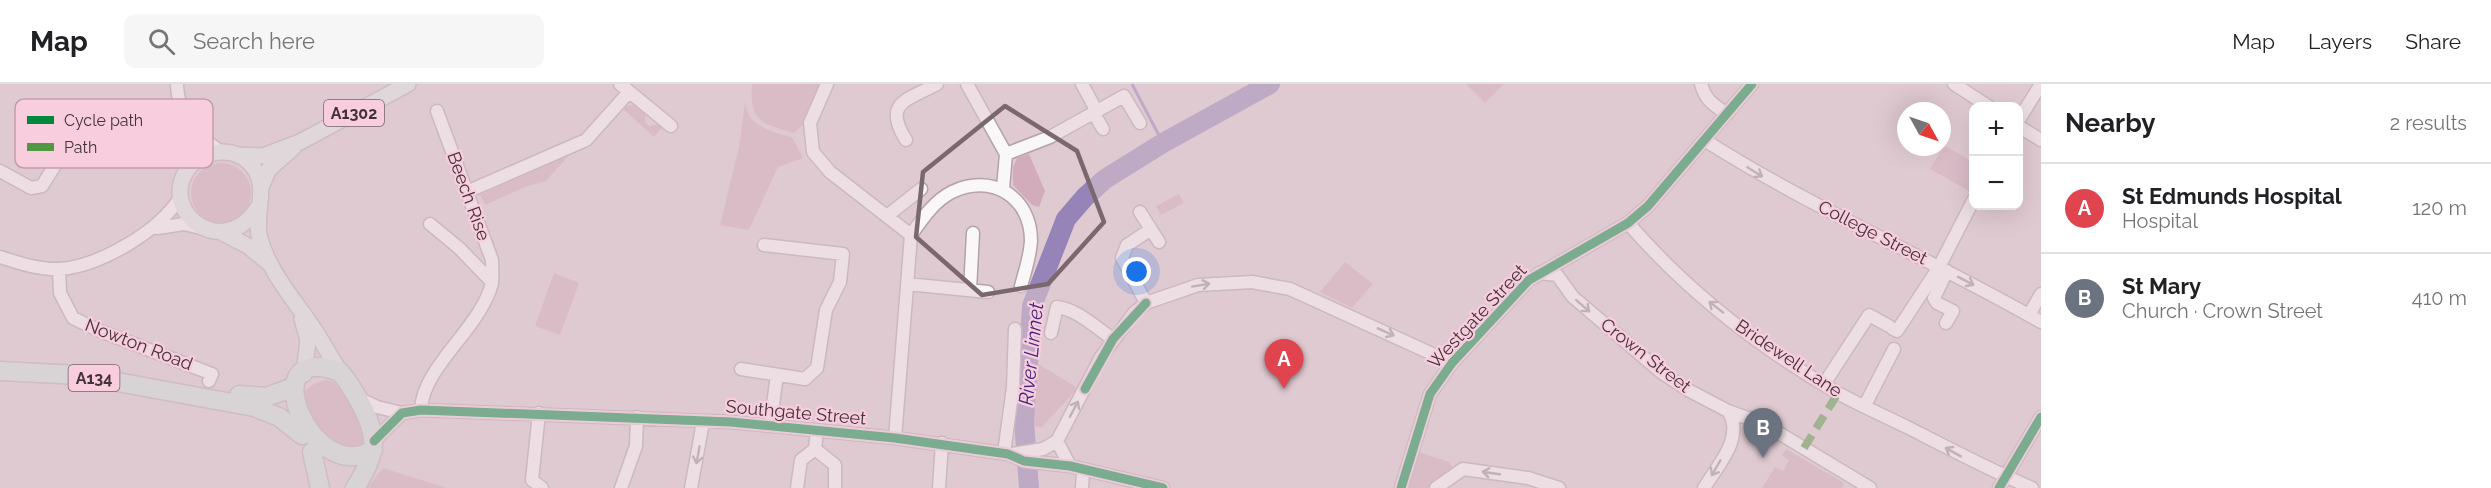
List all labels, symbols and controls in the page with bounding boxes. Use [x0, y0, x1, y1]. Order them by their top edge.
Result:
search box [124, 14, 544, 68]
text: Map [30, 25, 88, 58]
icon: search [145, 25, 178, 58]
text: Search here [193, 28, 315, 54]
text: Map [2232, 29, 2275, 54]
text: Layers [2308, 29, 2372, 54]
text: Share [2405, 29, 2461, 54]
legend [15, 99, 213, 168]
road number: A1302 [324, 100, 384, 126]
north arrow [1897, 102, 1951, 156]
map controls [1969, 102, 2023, 210]
button: + [1969, 102, 2023, 156]
text: Nearby [2065, 108, 2155, 138]
text: Cycle path [64, 111, 143, 130]
text: 2 results [2390, 111, 2467, 135]
text: Path [64, 138, 97, 157]
street label: Beech Rise [443, 149, 495, 244]
button: − [1969, 156, 2023, 210]
one-way arrow [1746, 167, 1763, 179]
text: St Edmunds Hospital [2122, 183, 2342, 209]
street label: College Street [1815, 195, 1931, 269]
text: A [2078, 196, 2091, 220]
text: 120 m [2412, 196, 2467, 220]
text: Hospital [2122, 209, 2198, 233]
your location [1122, 257, 1151, 286]
street label: Westgate Street [1423, 260, 1531, 372]
text: St Mary [2122, 273, 2201, 299]
one-way arrow [1956, 275, 1974, 287]
one-way arrow [1191, 279, 1210, 290]
text: B [2078, 286, 2091, 310]
text: 410 m [2412, 286, 2467, 310]
one-way arrow [1575, 299, 1591, 312]
text: Church · Crown Street [2122, 299, 2323, 323]
one-way arrow [1708, 300, 1724, 313]
water label: River Linnet [1014, 301, 1048, 407]
street label: Crown Street [1597, 313, 1695, 397]
street label: Nowton Road [82, 314, 196, 374]
street label: Bridewell Lane [1732, 315, 1847, 402]
one-way arrow [1376, 327, 1394, 338]
pin: A [1264, 340, 1304, 389]
road number: A134 [68, 365, 119, 391]
street label: Southgate Street [725, 395, 867, 429]
one-way arrow [1068, 401, 1080, 418]
pin: B [1744, 408, 1782, 458]
one-way arrow [692, 445, 703, 464]
one-way arrow [1945, 446, 1962, 458]
one-way arrow [1710, 459, 1721, 477]
one-way arrow [1481, 468, 1501, 479]

